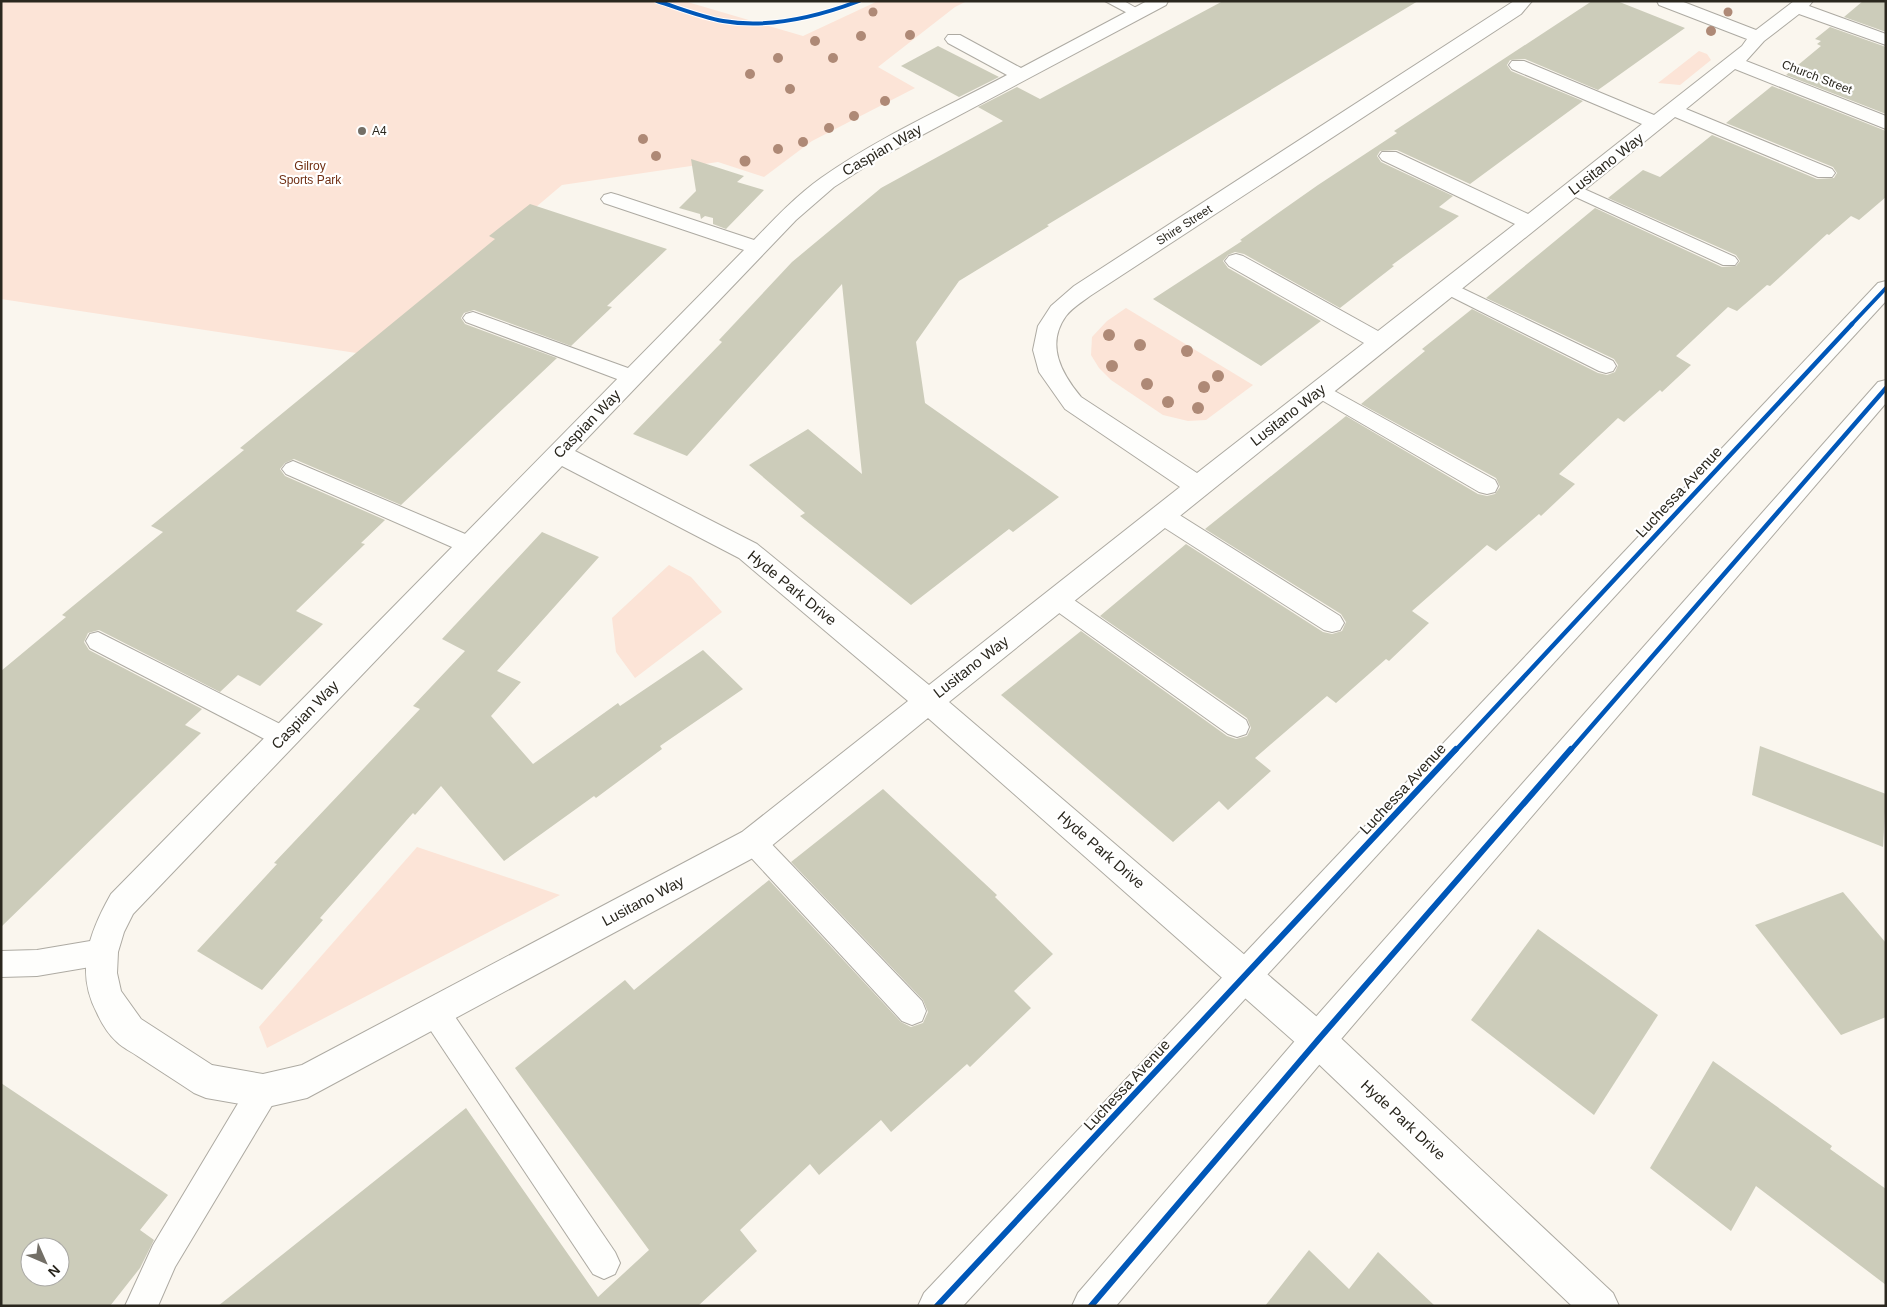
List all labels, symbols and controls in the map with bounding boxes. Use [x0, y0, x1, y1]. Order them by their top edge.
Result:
street label: Church Street [1780, 57, 1855, 97]
street label: Caspian Way [839, 120, 925, 179]
place label: A4 [372, 124, 387, 138]
marker: A4 [356, 125, 368, 137]
street label: Lusitano Way [1565, 129, 1647, 198]
park label: Gilroy Sports Park [279, 159, 342, 187]
street label: Shire Street [1154, 202, 1215, 248]
street label: Lusitano Way [1247, 380, 1329, 449]
street label: Caspian Way [550, 386, 624, 461]
street label: Luchessa Avenue [1632, 443, 1725, 541]
street label: Hyde Park Drive [745, 547, 840, 629]
street label: Lusitano Way [930, 632, 1012, 701]
street label: Caspian Way [268, 677, 342, 752]
street label: Luchessa Avenue [1356, 740, 1449, 838]
street label: Hyde Park Drive [1055, 807, 1148, 892]
street label: Lusitano Way [599, 872, 687, 929]
street label: Luchessa Avenue [1080, 1036, 1173, 1134]
street label: Hyde Park Drive [1358, 1076, 1449, 1163]
north arrow [20, 1237, 70, 1287]
text: N [45, 1262, 63, 1280]

